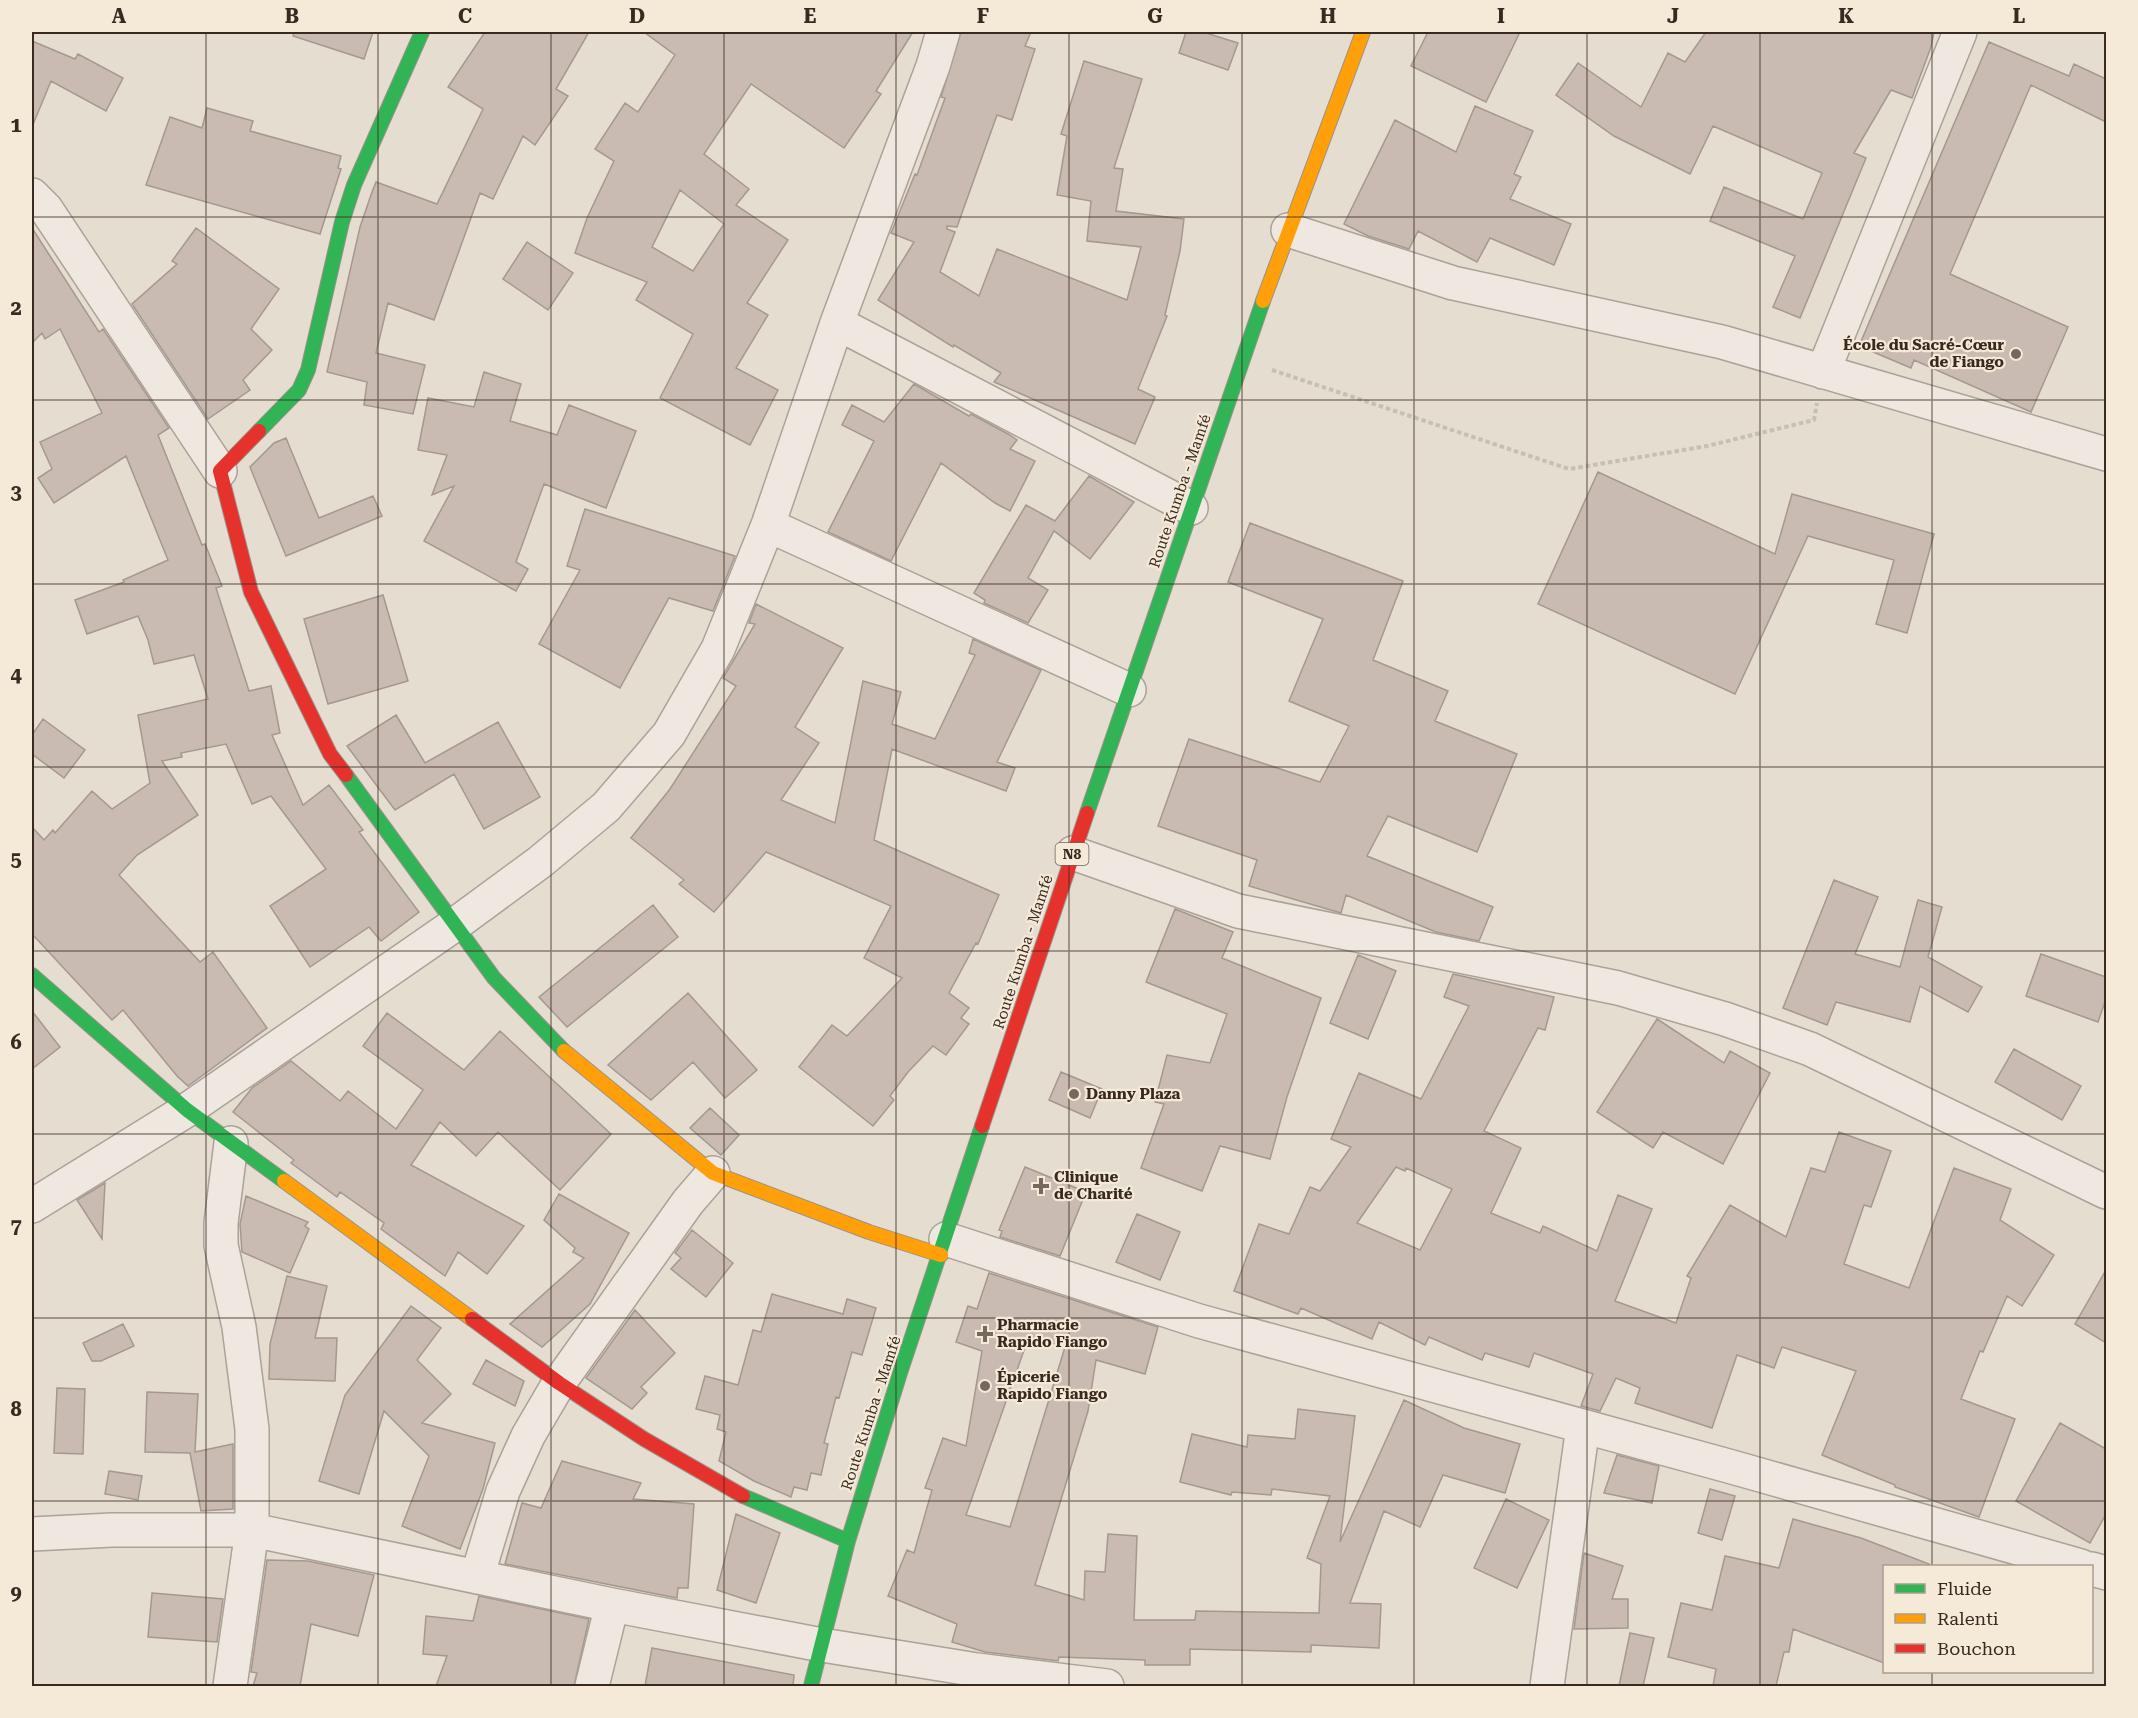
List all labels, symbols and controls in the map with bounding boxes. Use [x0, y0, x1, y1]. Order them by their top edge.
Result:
text: A [112, 4, 127, 28]
text: B [285, 4, 299, 28]
text: C [458, 4, 472, 28]
text: D [629, 4, 645, 28]
text: E [804, 4, 817, 28]
text: F [977, 4, 989, 28]
text: G [1147, 4, 1163, 28]
text: H [1320, 4, 1336, 28]
text: I [1497, 4, 1505, 28]
text: J [1667, 4, 1679, 28]
text: K [1838, 4, 1854, 28]
text: L [2013, 4, 2026, 28]
text: 1 [10, 113, 22, 137]
text: 2 [10, 296, 22, 320]
place label: École du Sacré-Cœur de Fiango [1843, 335, 2004, 371]
marker: École du Sacré-Cœur de Fiango [2009, 347, 2023, 361]
street label: Route Kumba - Mamfé [1145, 412, 1215, 570]
text: 3 [10, 480, 22, 504]
text: 4 [10, 663, 22, 687]
road number: N8 [1056, 843, 1088, 865]
text: 5 [10, 847, 22, 871]
street label: Route Kumba - Mamfé [990, 872, 1056, 1032]
text: 6 [10, 1030, 22, 1054]
place label: Danny Plaza [1086, 1085, 1181, 1103]
marker: Danny Plaza [1067, 1087, 1081, 1101]
place label: Clinique de Charité [1054, 1168, 1133, 1203]
marker: Clinique de Charité [1032, 1177, 1050, 1195]
text: 7 [10, 1214, 22, 1238]
place label: Pharmacie Rapido Fiango [997, 1316, 1108, 1351]
marker: Pharmacie Rapido Fiango [978, 1327, 992, 1341]
street label: Route Kumba - Mamfé [838, 1333, 904, 1493]
place label: Épicerie Rapido Fiango [997, 1367, 1108, 1403]
marker: Épicerie Rapido Fiango [978, 1379, 992, 1393]
text: 8 [10, 1397, 22, 1421]
legend [1883, 1565, 2093, 1673]
text: Fluide [1937, 1578, 1992, 1599]
text: 9 [10, 1581, 22, 1605]
text: Ralenti [1937, 1608, 1999, 1629]
text: Bouchon [1937, 1638, 2016, 1659]

